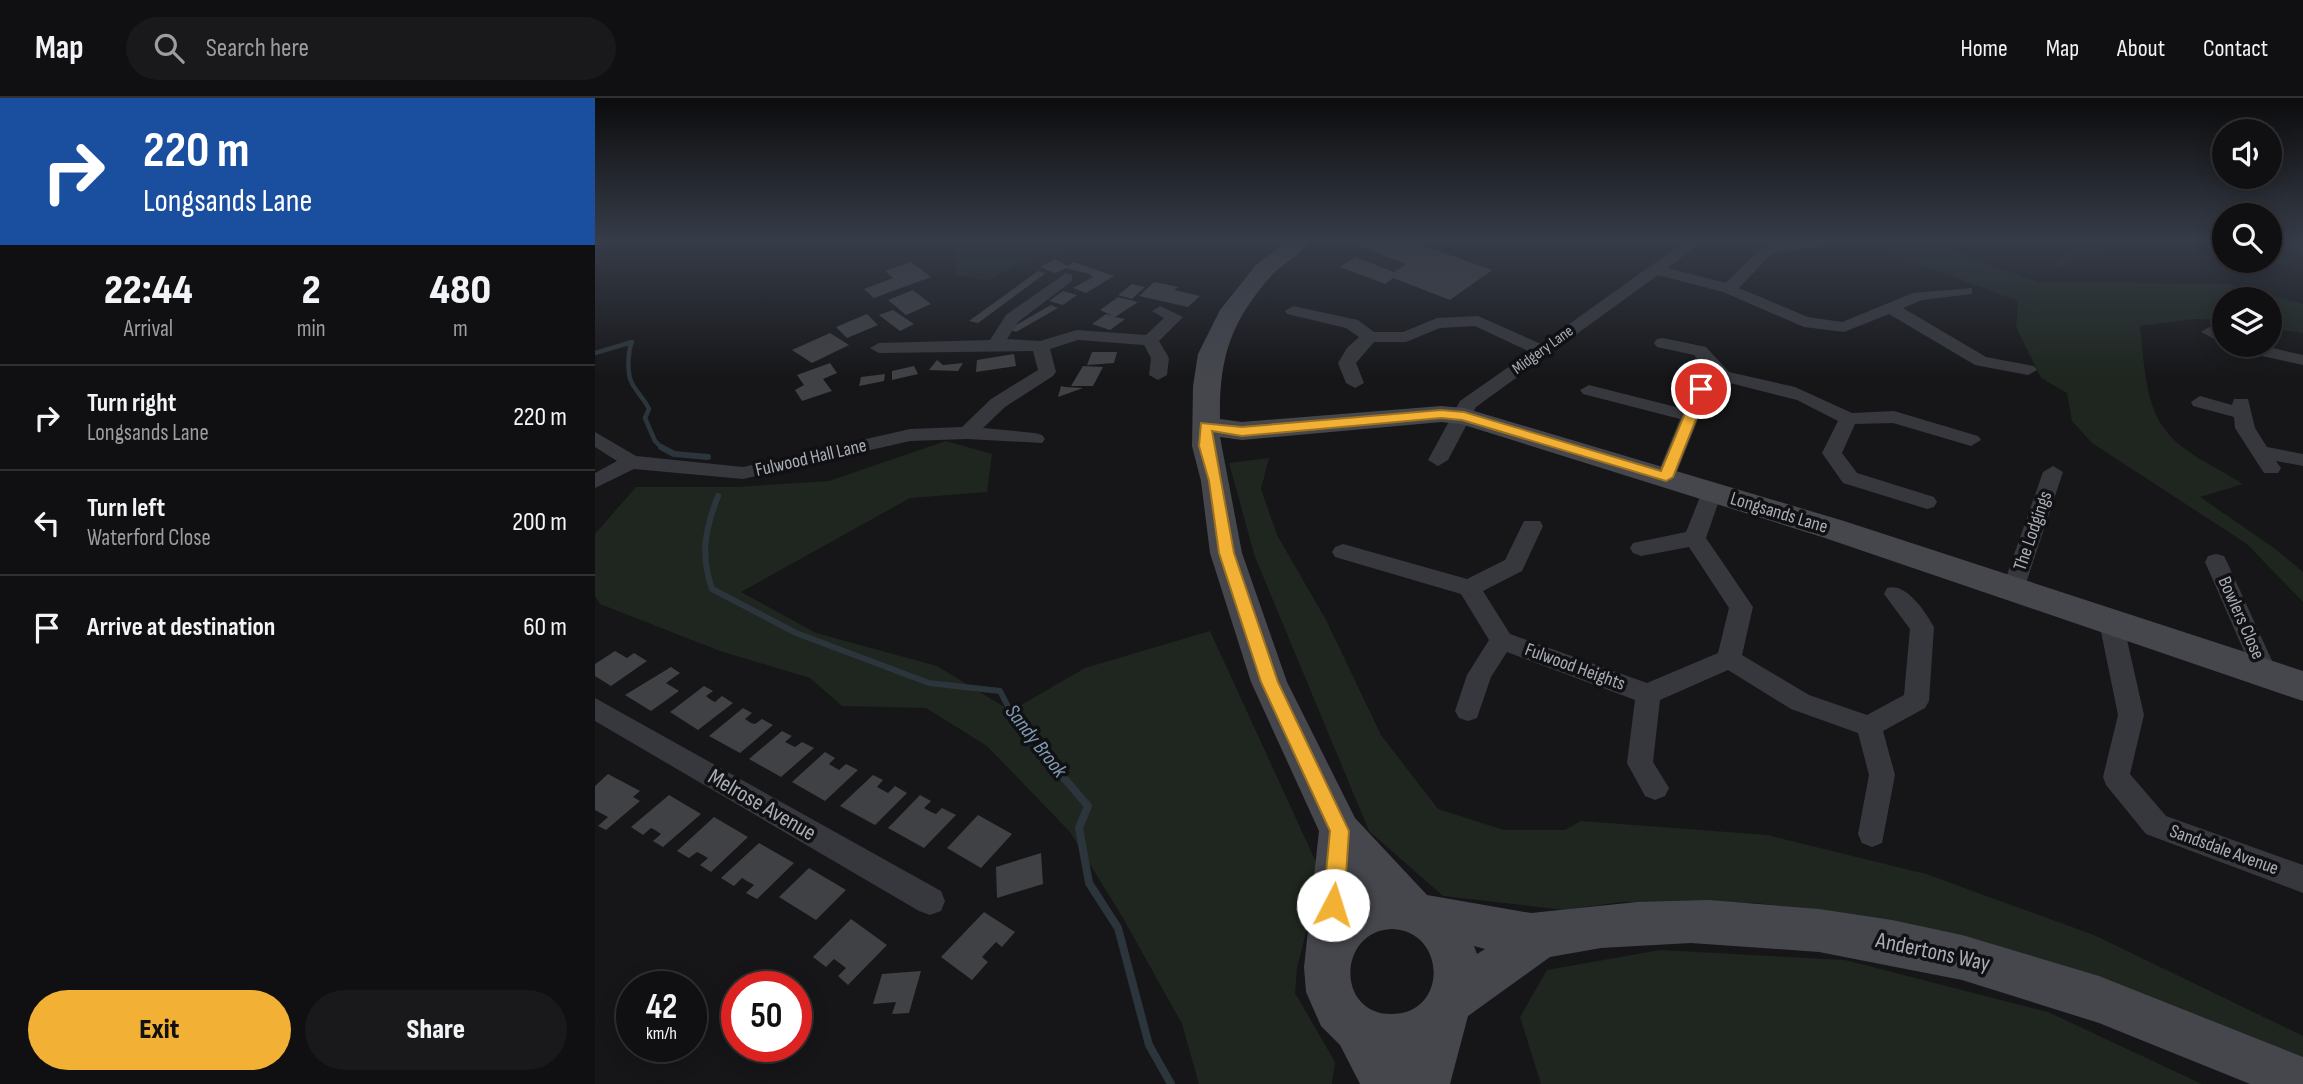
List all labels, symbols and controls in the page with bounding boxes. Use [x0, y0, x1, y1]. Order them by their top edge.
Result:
search box [126, 17, 616, 80]
text: Map [35, 28, 84, 68]
icon: search [150, 29, 188, 67]
text: Search here [206, 33, 309, 64]
text: Home [1960, 34, 2008, 63]
text: Map [2046, 34, 2079, 63]
text: About [2117, 34, 2165, 63]
text: Contact [2203, 34, 2268, 63]
map controls [2212, 119, 2282, 357]
button: sound [2212, 119, 2282, 189]
text: 220 m [143, 122, 249, 181]
icon: right [28, 126, 119, 217]
text: Longsands Lane [143, 182, 312, 221]
button: search [2212, 203, 2282, 273]
text: 22:44 [104, 265, 193, 316]
text: 2 [302, 265, 321, 316]
text: 480 [430, 265, 491, 316]
button: layers [2212, 287, 2282, 357]
text: Arrival [124, 315, 173, 343]
text: min [297, 315, 326, 343]
text: m [453, 315, 468, 343]
street label: Midgery Lane [1509, 322, 1577, 378]
pin [1671, 359, 1731, 419]
icon: arrive [1682, 370, 1720, 408]
text: Turn right [87, 388, 176, 419]
icon: right [28, 399, 66, 437]
text: 220 m [513, 402, 567, 433]
text: Longsands Lane [87, 419, 209, 447]
street label: Fulwood Hall Lane [753, 434, 869, 482]
street label: Longsands Lane [1728, 487, 1830, 539]
street label: The Lodgings [2009, 488, 2057, 574]
text: Turn left [87, 493, 165, 524]
icon: left [28, 504, 66, 542]
text: 200 m [512, 507, 567, 538]
text: Waterford Close [87, 524, 211, 552]
street label: Bowlers Close [2213, 573, 2269, 663]
icon: arrive [28, 609, 66, 647]
text: Arrive at destination [87, 612, 275, 643]
text: 60 m [523, 612, 567, 643]
street label: Fulwood Heights [1522, 638, 1628, 696]
water label: Sandy Brook [1000, 700, 1073, 783]
street label: Melrose Avenue [703, 763, 821, 847]
street label: Sandsdale Avenue [2166, 820, 2282, 880]
position arrow [1296, 868, 1370, 942]
street label: Andertons Way [1872, 926, 1993, 978]
speed limit sign: 50 [721, 971, 812, 1062]
text: 42 [646, 986, 677, 1029]
button: Exit [28, 990, 291, 1070]
button: Share [305, 990, 567, 1070]
text: km/h [646, 1023, 677, 1044]

